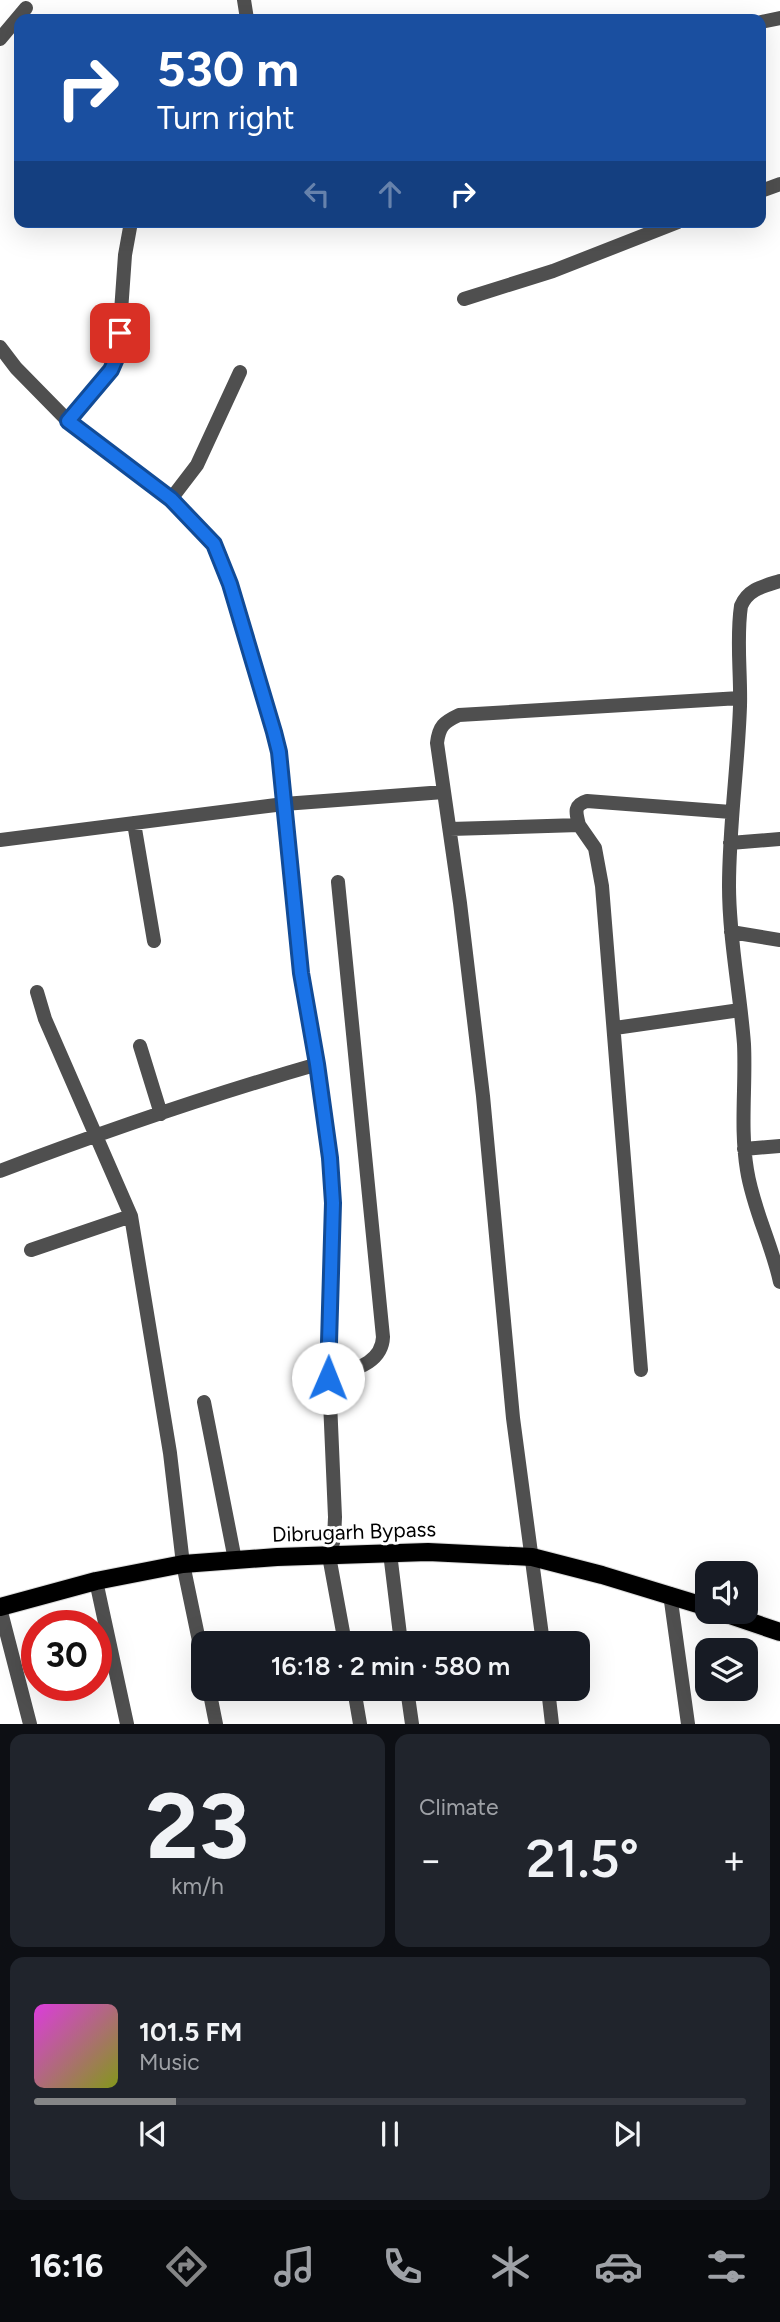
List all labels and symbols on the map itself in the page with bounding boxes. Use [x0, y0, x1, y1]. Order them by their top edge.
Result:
pin [90, 303, 150, 363]
position arrow [291, 1341, 365, 1415]
street label: Dibrugarh Bypass [272, 1516, 436, 1547]
speed limit sign: 30 [21, 1610, 112, 1701]

